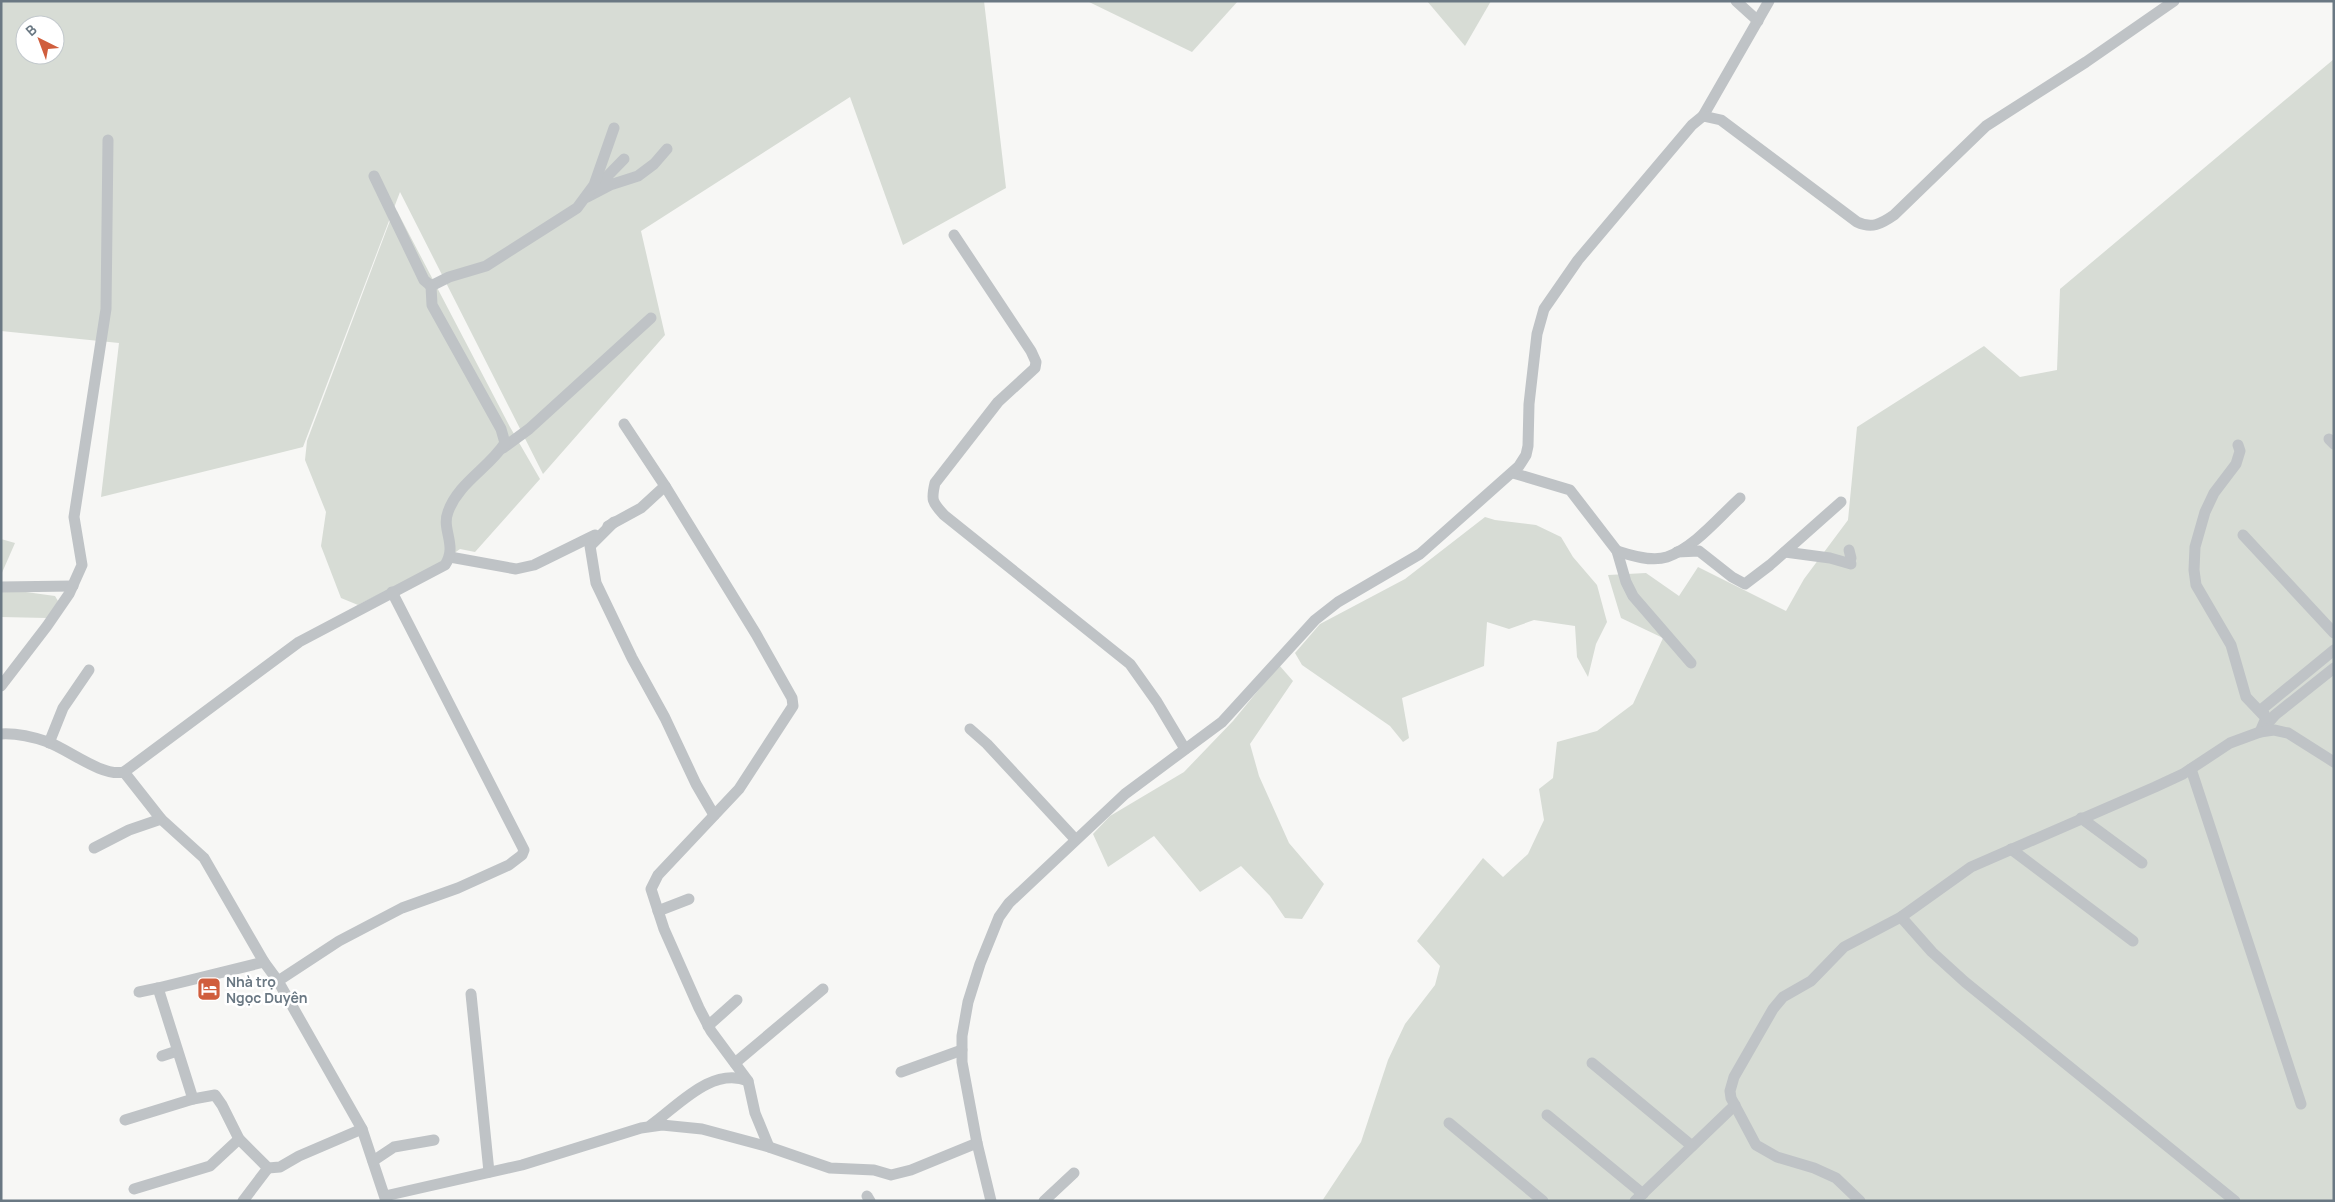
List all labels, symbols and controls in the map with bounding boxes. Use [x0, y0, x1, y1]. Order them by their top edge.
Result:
north arrow [15, 15, 65, 65]
text: B [21, 20, 41, 40]
place label: Nhà trọ Ngọc Duyên [226, 972, 308, 1007]
hotel icon: Nhà trọ Ngọc Duyên [196, 976, 222, 1002]

